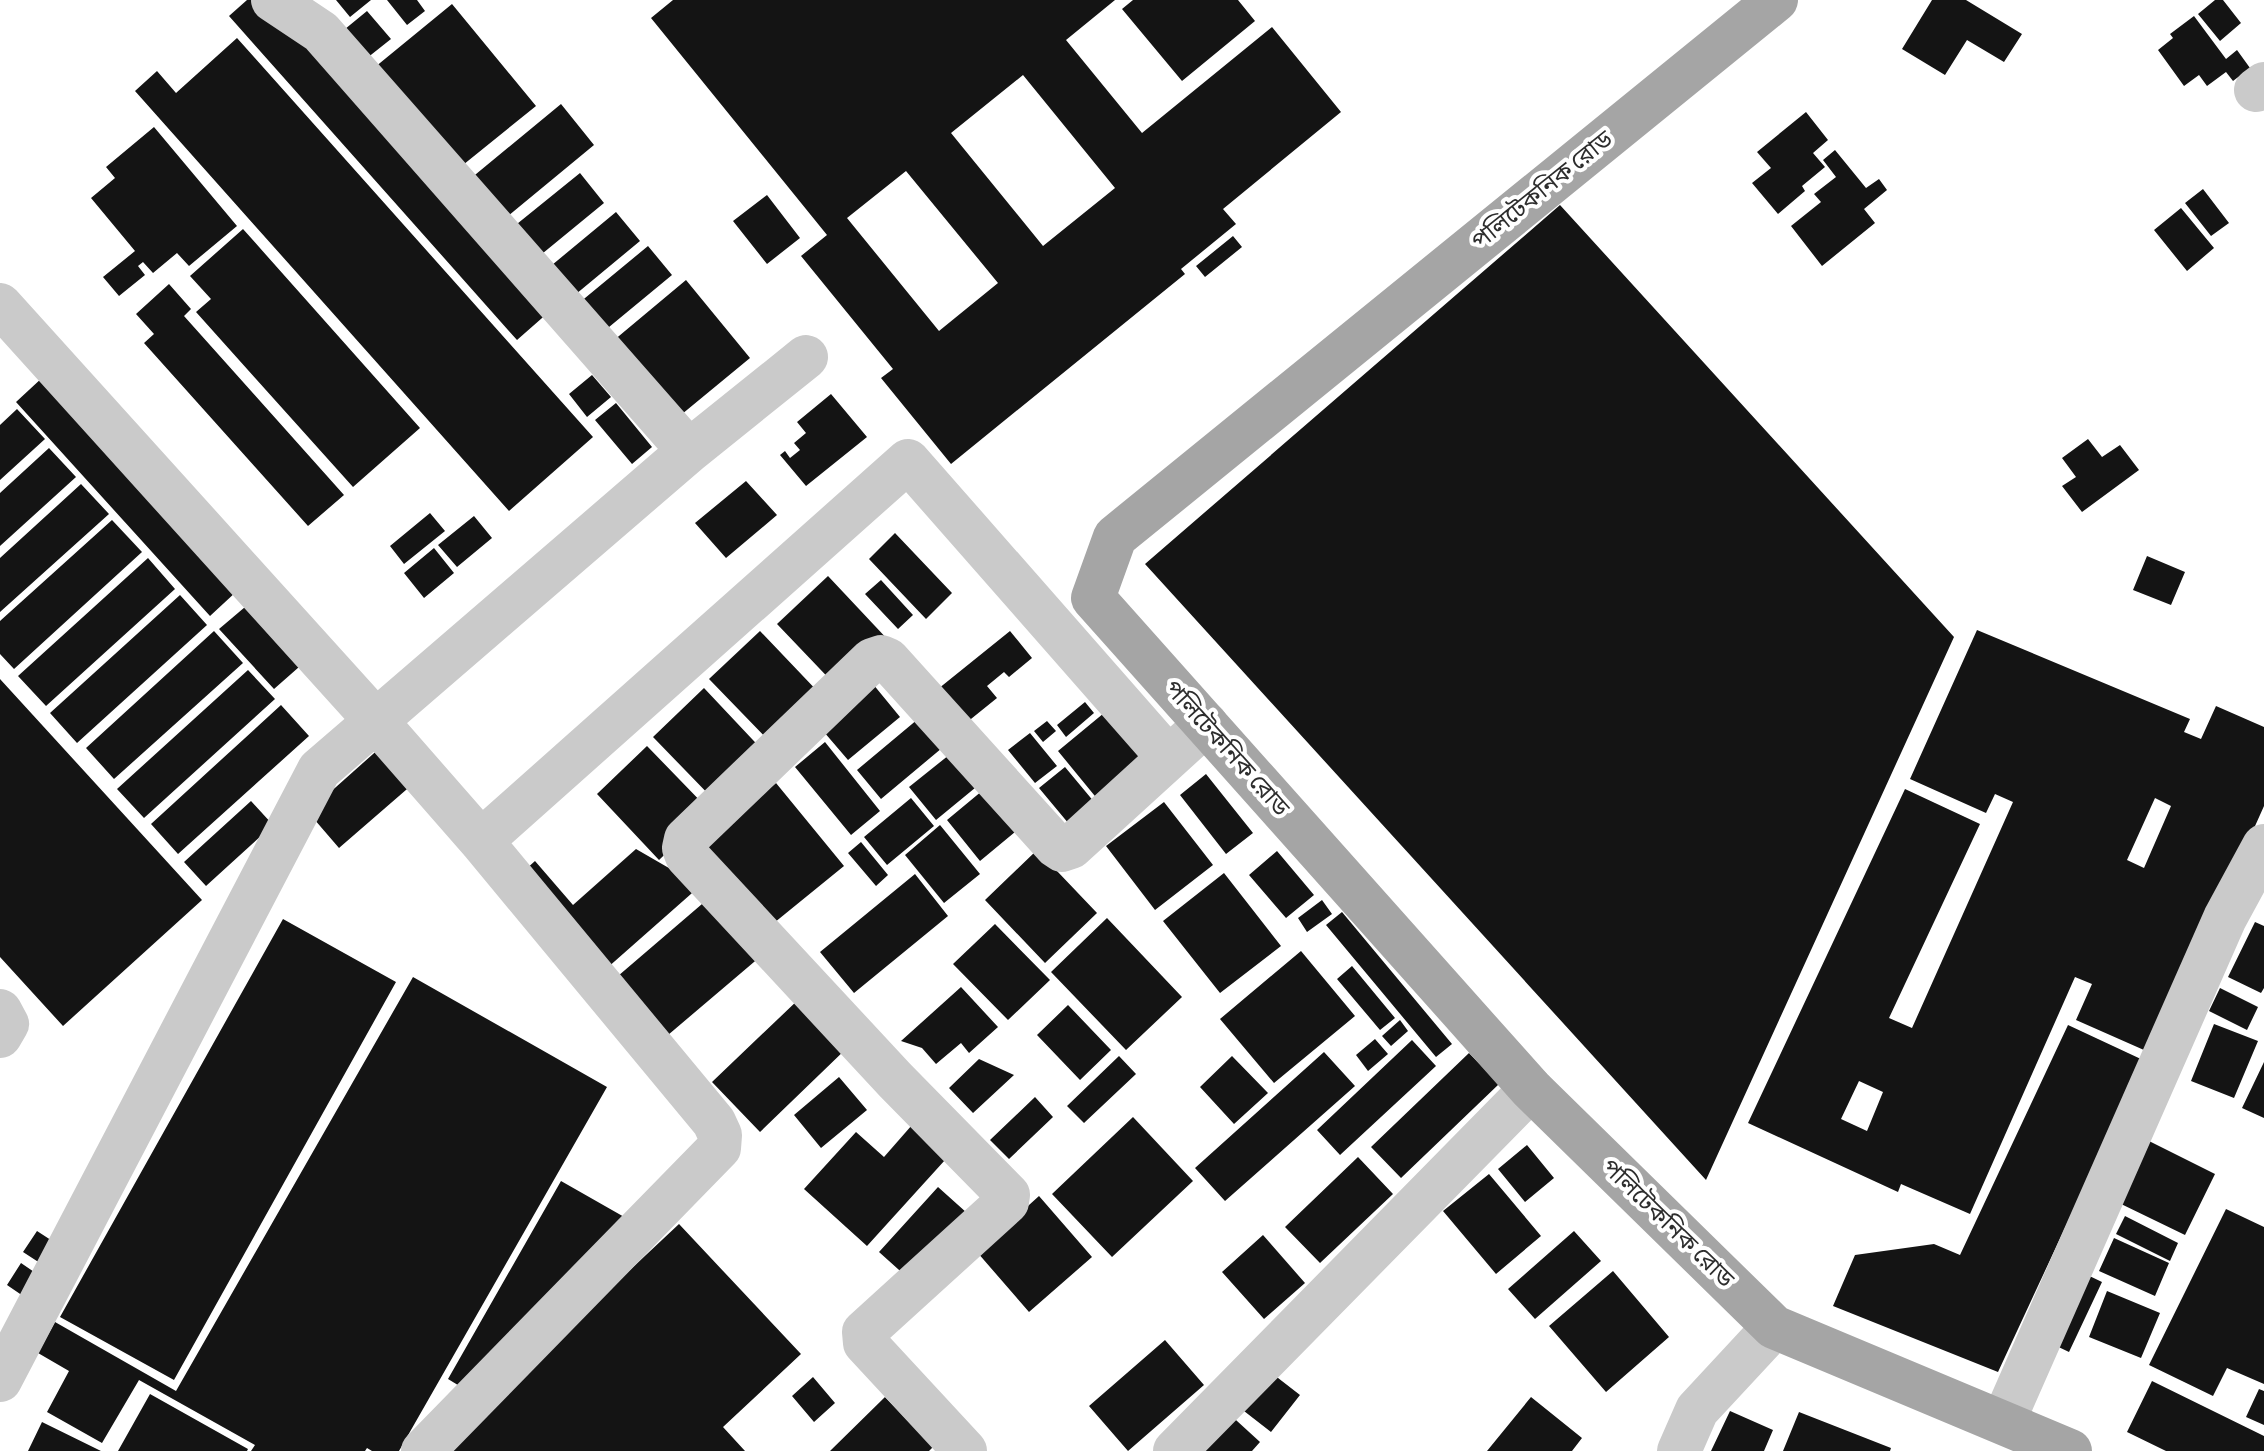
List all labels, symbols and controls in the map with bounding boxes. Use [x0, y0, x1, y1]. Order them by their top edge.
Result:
street label: পলিটেকনিক রোড [1466, 124, 1618, 254]
street label: পলিটেকনিক রোড [1160, 674, 1296, 822]
street label: পলিটেকনিক রোড [1597, 1153, 1741, 1293]

